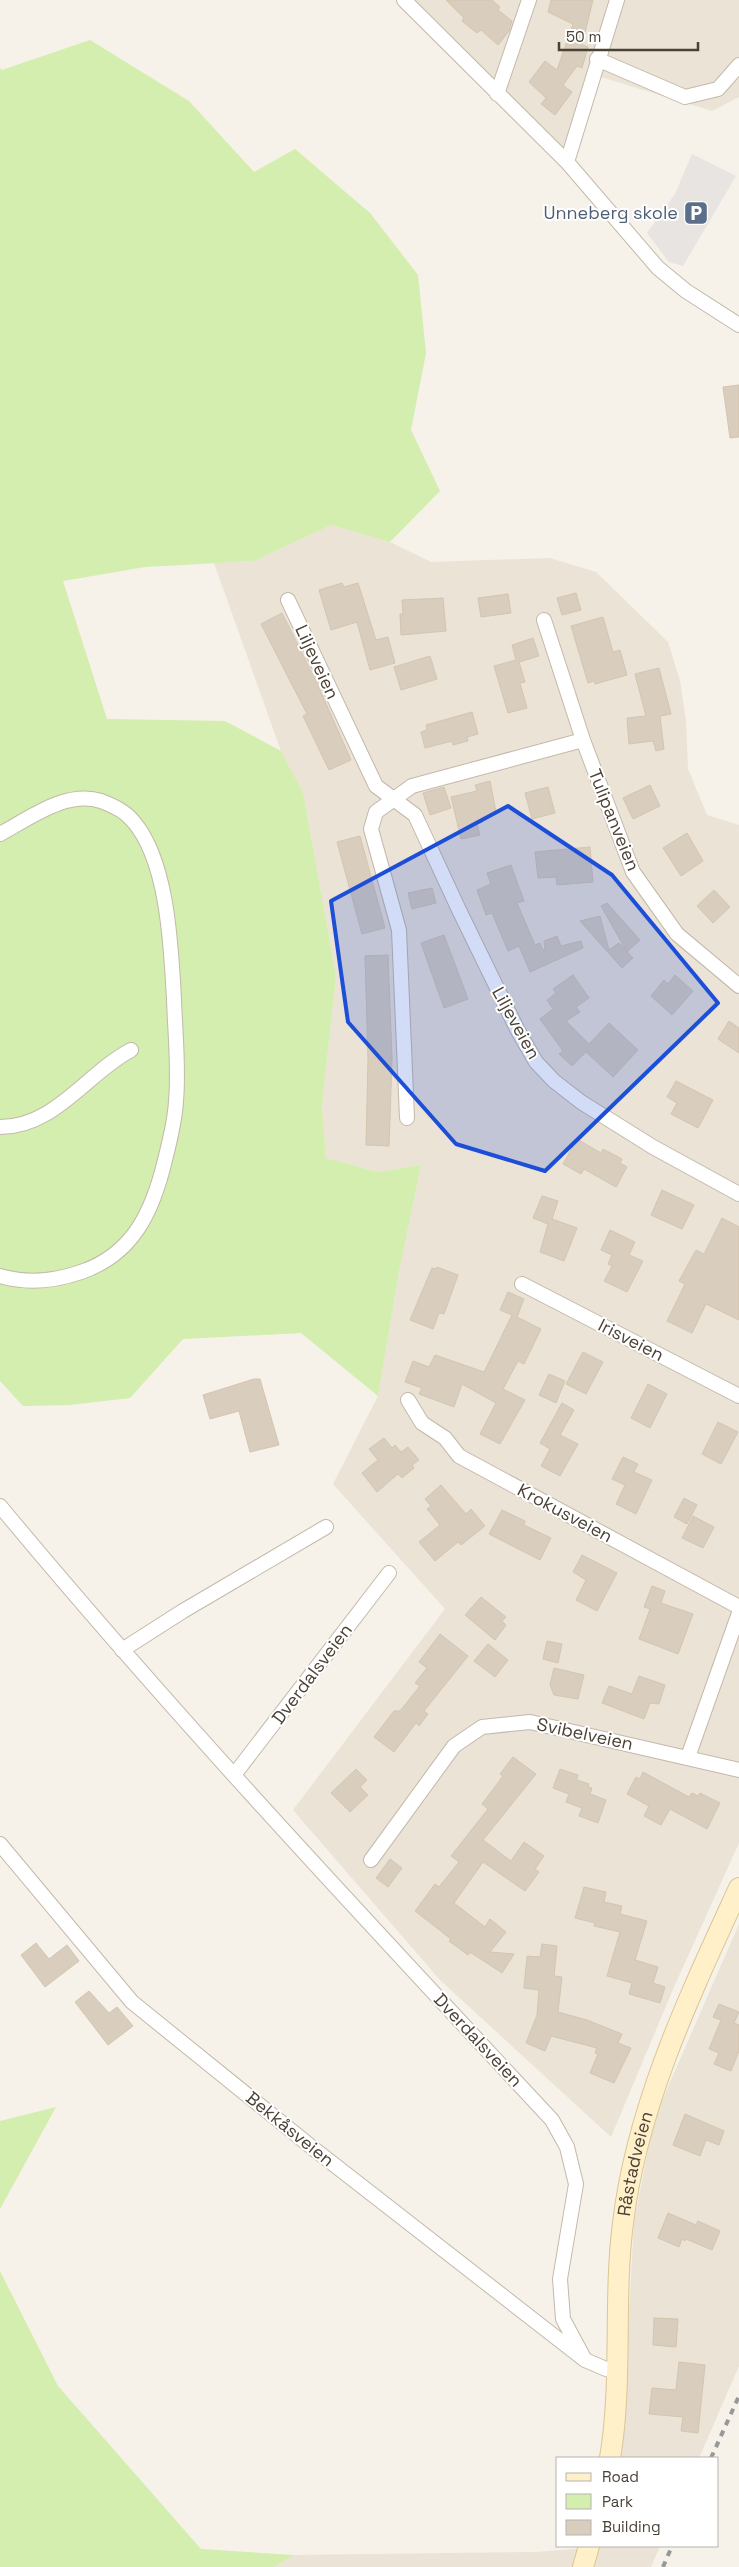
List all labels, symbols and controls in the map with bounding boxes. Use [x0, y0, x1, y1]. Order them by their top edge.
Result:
scale bar [559, 20, 698, 52]
text: 50 m [566, 27, 601, 46]
parking icon: Unneberg skole [683, 200, 709, 226]
place label: Unneberg skole [544, 201, 678, 224]
street label: Liljeveien [290, 621, 345, 703]
street label: Tulipanveien [584, 766, 645, 874]
street label: Liljeveien [487, 982, 546, 1063]
street label: Irisveien [594, 1313, 668, 1366]
street label: Krokusveien [514, 1478, 617, 1547]
street label: Dverdalsveien [266, 1619, 357, 1729]
street label: Svibelveien [535, 1712, 635, 1755]
street label: Dverdalsveien [429, 1988, 528, 2091]
street label: Bekkåsveien [241, 2086, 339, 2171]
street label: Råstadveien [612, 2108, 658, 2218]
legend [556, 2457, 719, 2547]
text: Road [602, 2467, 639, 2486]
text: Park [602, 2492, 633, 2511]
text: Building [602, 2517, 661, 2536]

